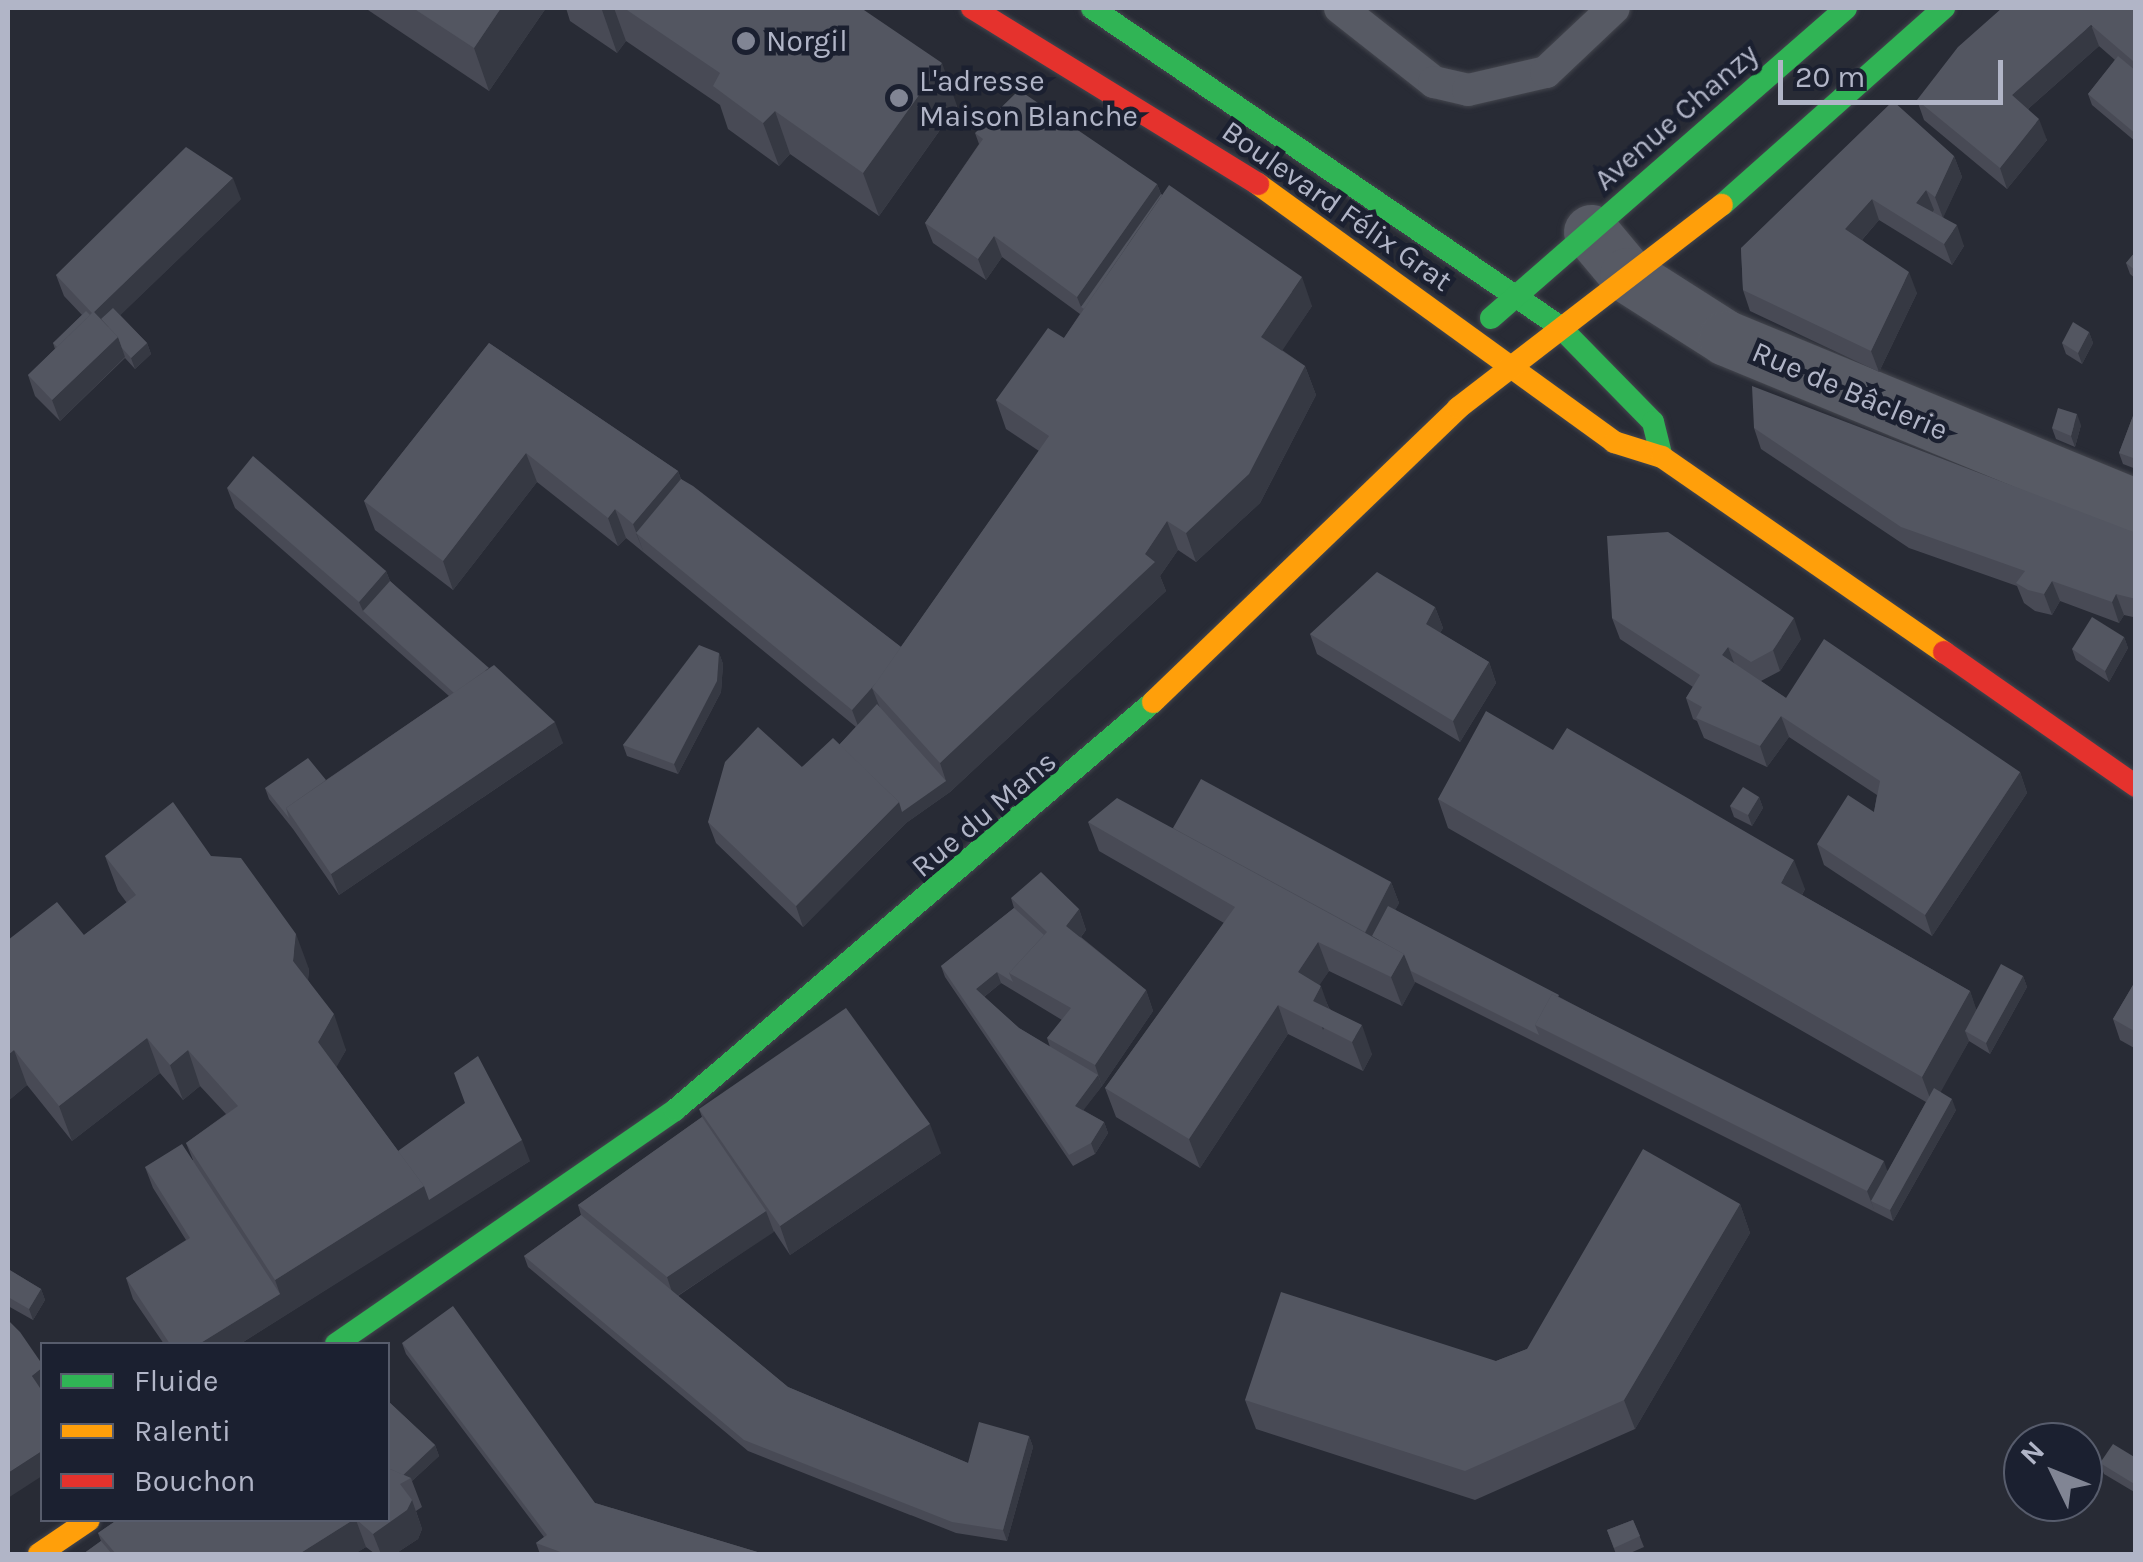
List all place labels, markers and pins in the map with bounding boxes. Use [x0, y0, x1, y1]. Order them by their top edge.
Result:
place label: Norgil [766, 23, 848, 59]
marker: Norgil [735, 30, 757, 52]
place label: L'adresse Maison Blanche [919, 63, 1138, 134]
marker: L'adresse Maison Blanche [888, 87, 910, 109]

